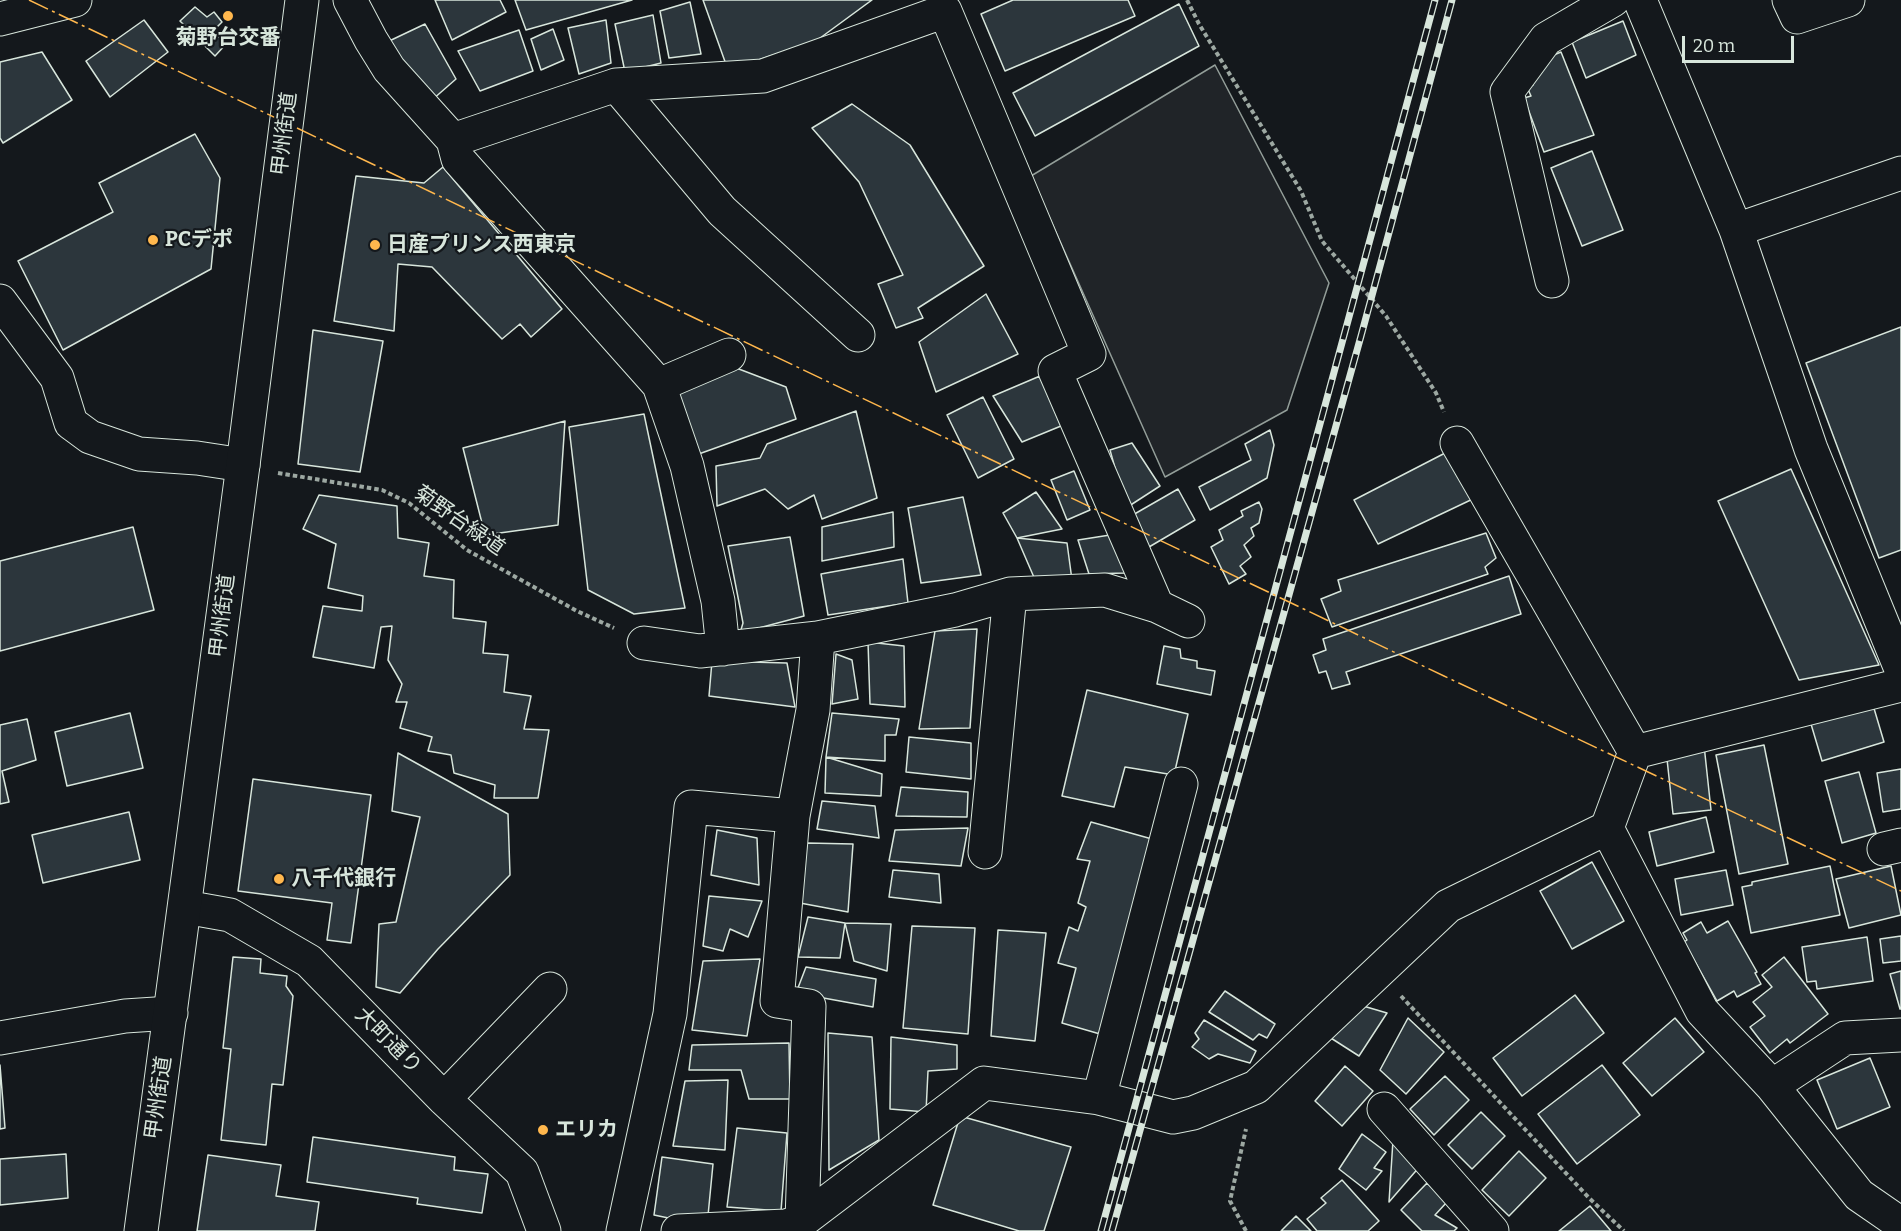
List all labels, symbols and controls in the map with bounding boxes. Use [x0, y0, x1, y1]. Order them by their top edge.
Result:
marker: 菊野台交番 [221, 9, 235, 23]
scale bar [1685, 24, 1798, 62]
place label: 菊野台交番 [176, 25, 280, 51]
text: 20 m [1693, 35, 1735, 57]
street label: 甲州街道 [267, 91, 303, 177]
place label: PCデポ [165, 227, 233, 253]
place label: 日産プリンス西東京 [387, 232, 576, 258]
marker: PCデポ [146, 233, 160, 247]
marker: 日産プリンス西東京 [368, 238, 382, 252]
street label: 菊野台緑道 [409, 481, 509, 561]
street label: 甲州街道 [205, 573, 241, 659]
place label: 八千代銀行 [291, 866, 396, 892]
marker: 八千代銀行 [272, 872, 286, 886]
street label: 大町通り [349, 1002, 427, 1080]
street label: 甲州街道 [141, 1055, 177, 1141]
place label: エリカ [555, 1117, 618, 1143]
marker: エリカ [536, 1123, 550, 1137]

